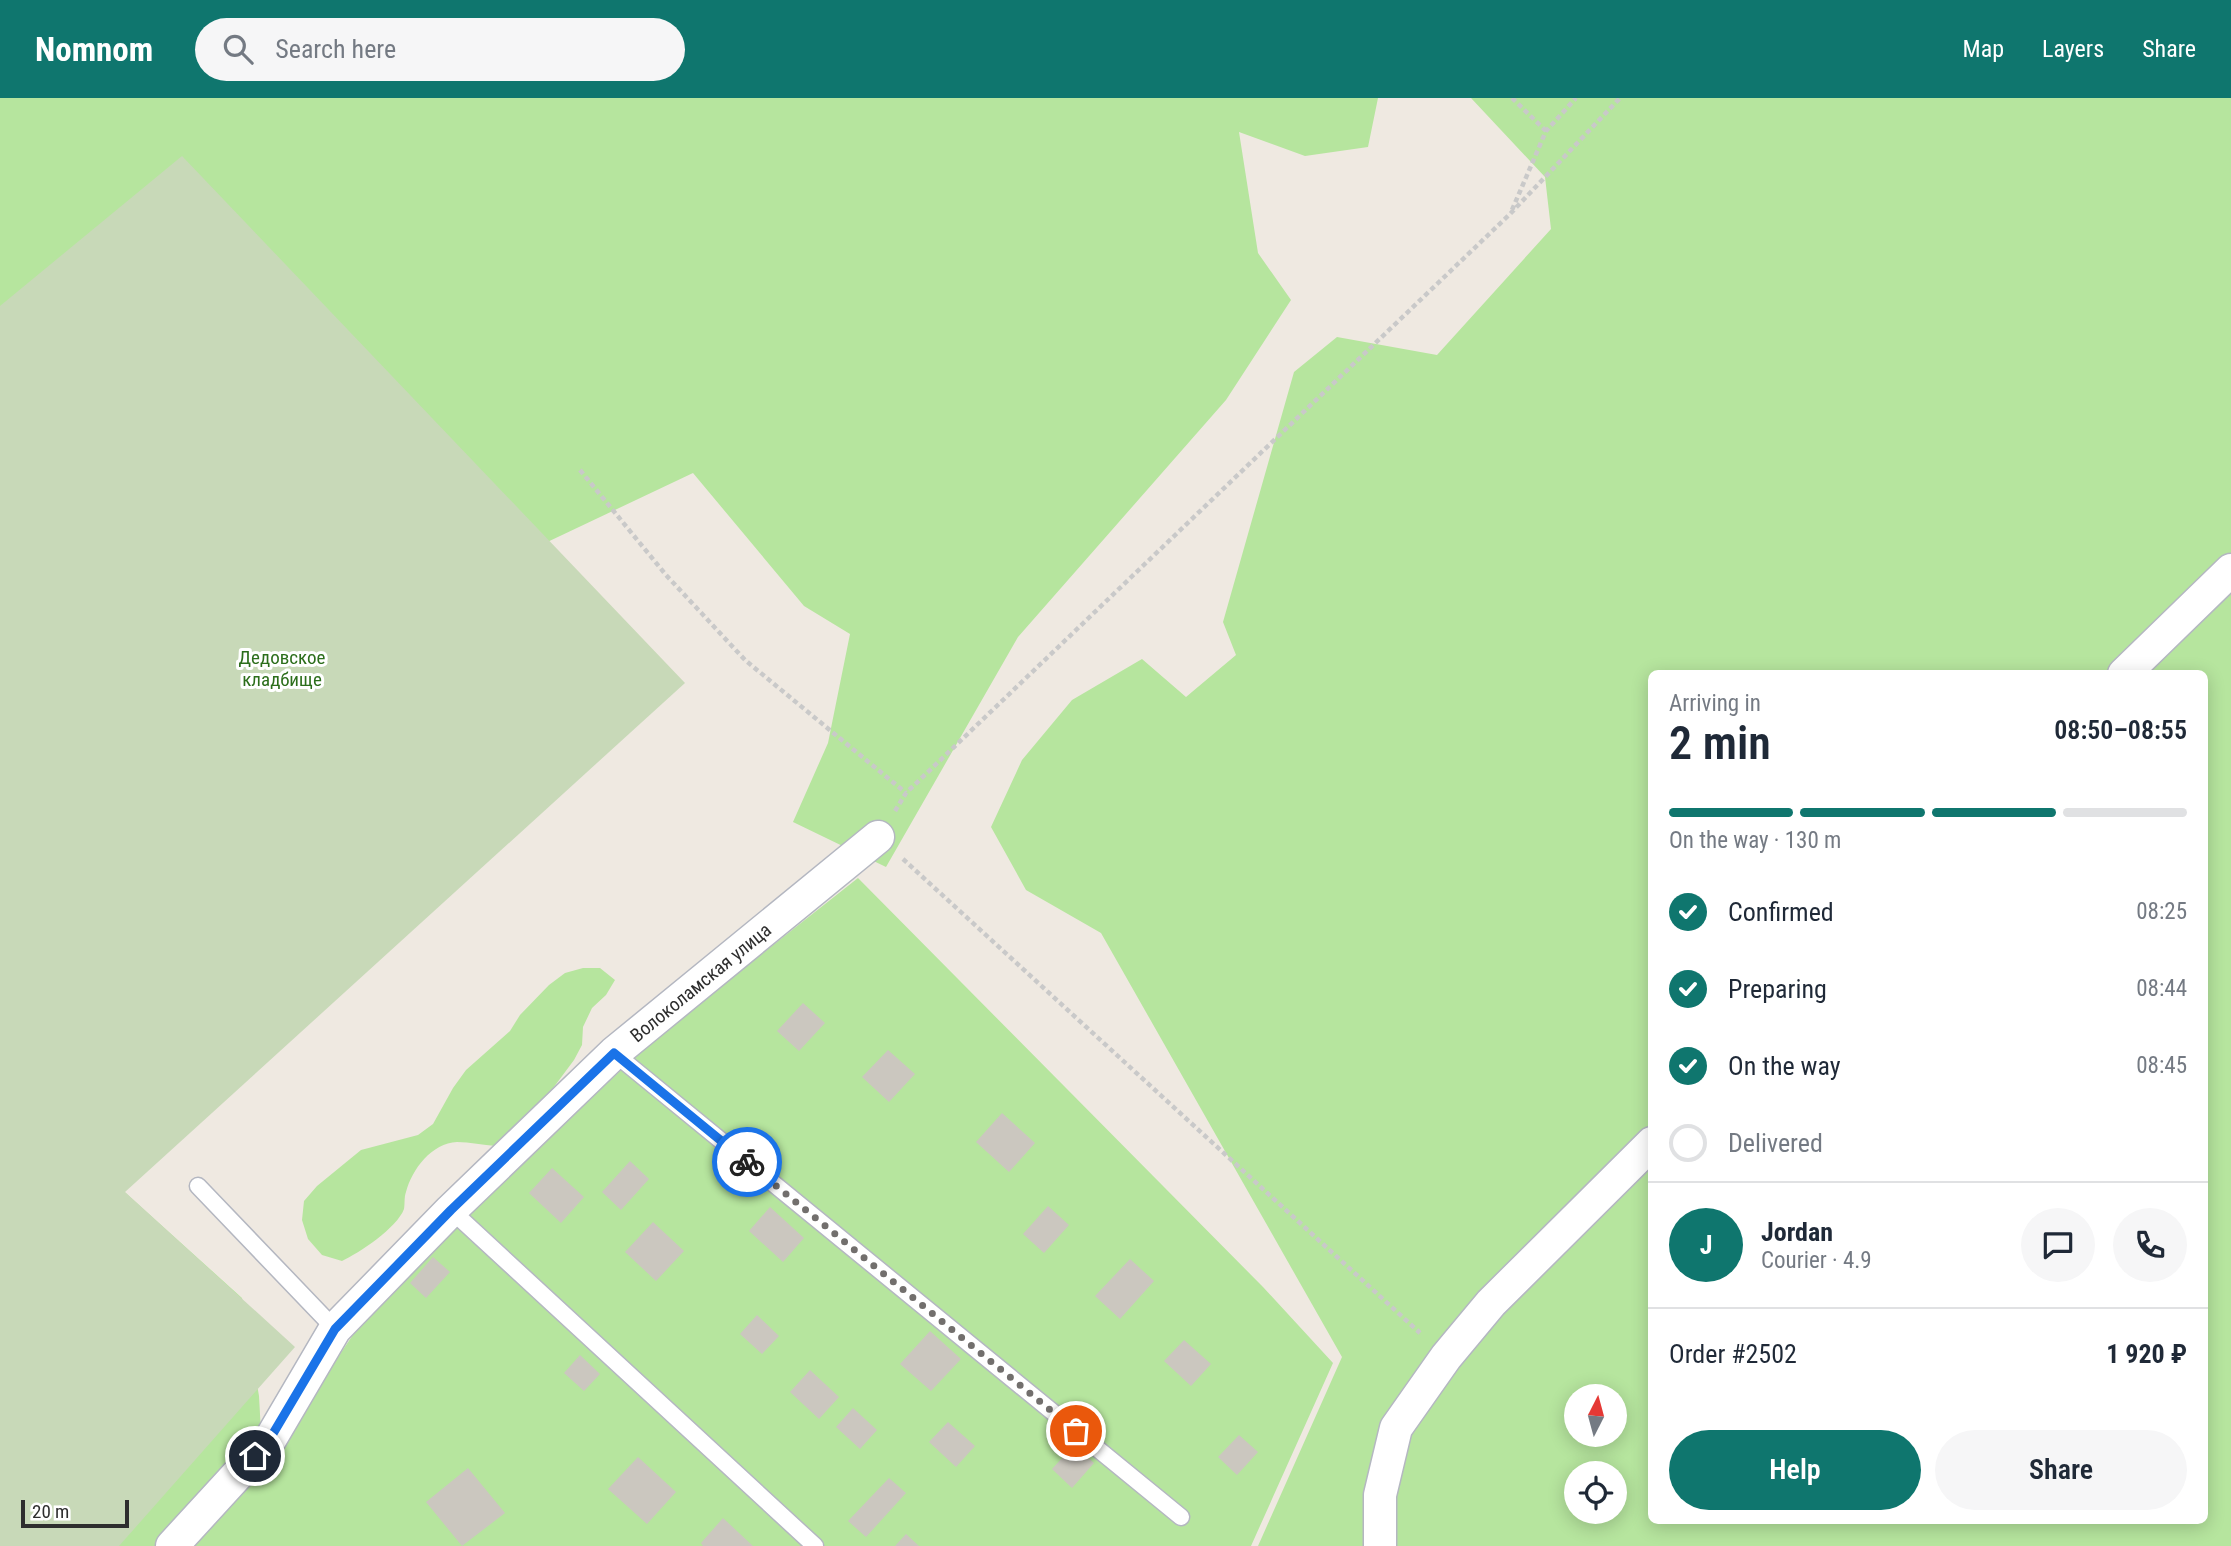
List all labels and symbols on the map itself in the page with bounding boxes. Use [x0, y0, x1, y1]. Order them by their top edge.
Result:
park label: Дедовское кладбище [239, 646, 326, 691]
street label: Волоколамская улица [626, 918, 776, 1047]
courier [712, 1127, 782, 1197]
north arrow [1564, 1384, 1628, 1447]
pin [1046, 1401, 1106, 1461]
pin [225, 1426, 285, 1486]
scale bar [21, 1497, 130, 1529]

